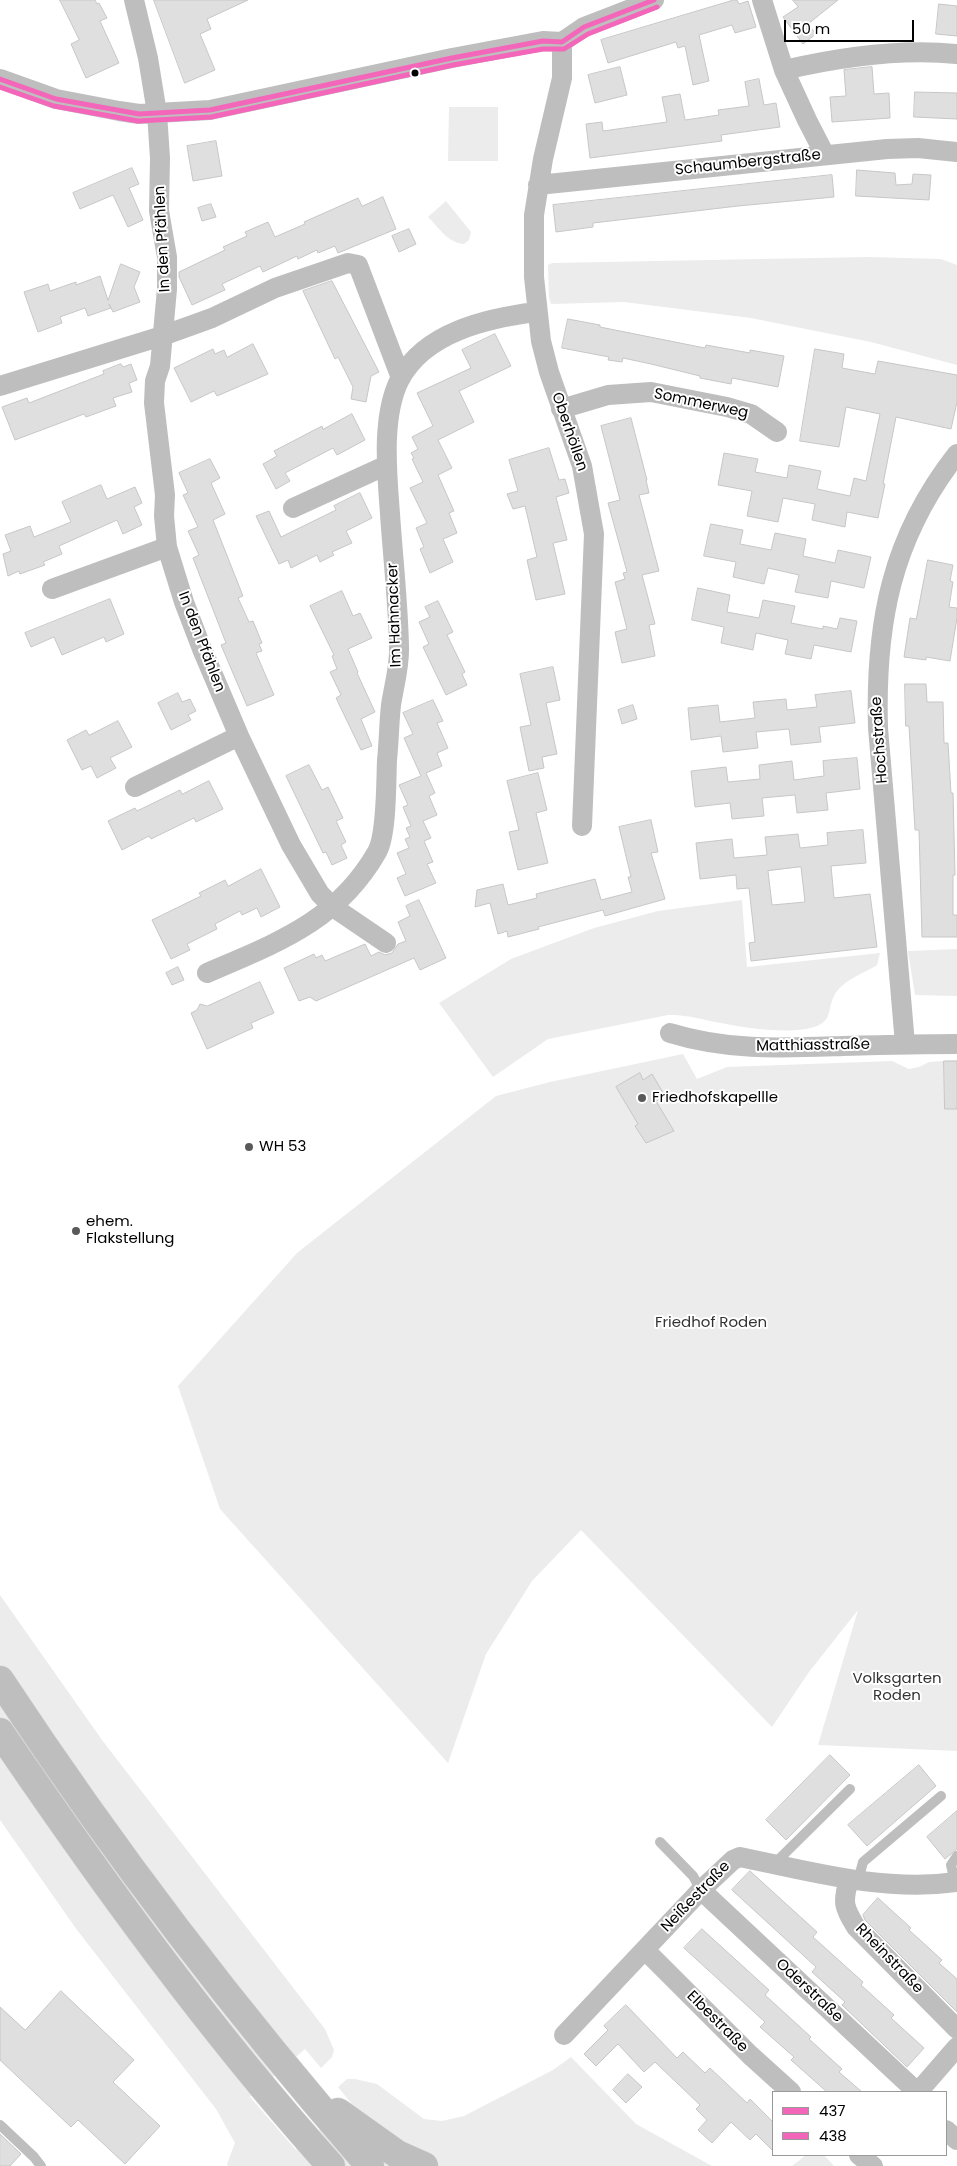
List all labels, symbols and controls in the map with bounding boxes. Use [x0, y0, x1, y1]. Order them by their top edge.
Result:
scale bar [787, 10, 917, 42]
text: 50 m [792, 18, 830, 39]
unlabelled marker [410, 68, 420, 78]
street label: Schaumbergstraße [674, 146, 822, 180]
street label: In den Pfählen [151, 185, 175, 293]
street label: Sommerweg [652, 385, 750, 423]
street label: Oberhöllen [547, 390, 591, 474]
street label: Im Hahnacker [384, 562, 406, 668]
street label: In den Pfählen [174, 589, 228, 695]
street label: Hochstraße [868, 696, 892, 784]
street label: Matthiasstraße [756, 1036, 870, 1056]
place label: Friedhofskapellle [652, 1089, 778, 1107]
marker: Friedhofskapellle [636, 1092, 648, 1104]
place label: WH 53 [259, 1138, 306, 1156]
marker: WH 53 [243, 1141, 255, 1153]
place label: ehem. Flakstellung [86, 1213, 174, 1248]
marker: ehem. Flakstellung [70, 1225, 82, 1237]
park label: Friedhof Roden [655, 1314, 767, 1332]
park label: Volksgarten Roden [852, 1670, 942, 1705]
street label: Neißestraße [658, 1858, 734, 1936]
street label: Rheinstraße [851, 1920, 927, 1998]
street label: Oderstraße [772, 1955, 846, 2027]
street label: Elbestraße [683, 1988, 751, 2056]
legend [772, 2091, 947, 2156]
text: 437 [819, 2100, 845, 2121]
text: 438 [819, 2125, 847, 2146]

